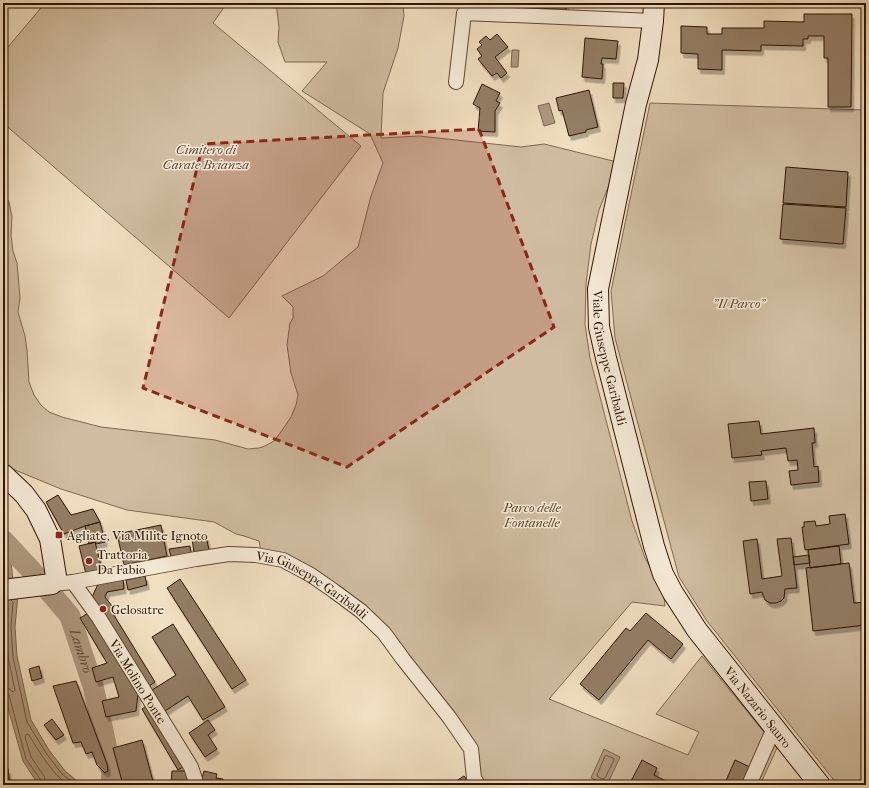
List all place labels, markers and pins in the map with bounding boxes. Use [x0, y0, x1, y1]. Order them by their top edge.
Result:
place label: Agliate, Via Milite Ignoto [66, 528, 208, 543]
marker: Agliate, Via Milite Ignoto [54, 530, 64, 540]
place label: Trattoria Da Fabio [97, 547, 149, 577]
marker: Trattoria Da Fabio [84, 556, 94, 566]
place label: Gelosatre [111, 602, 165, 617]
marker: Gelosatre [98, 604, 108, 614]

